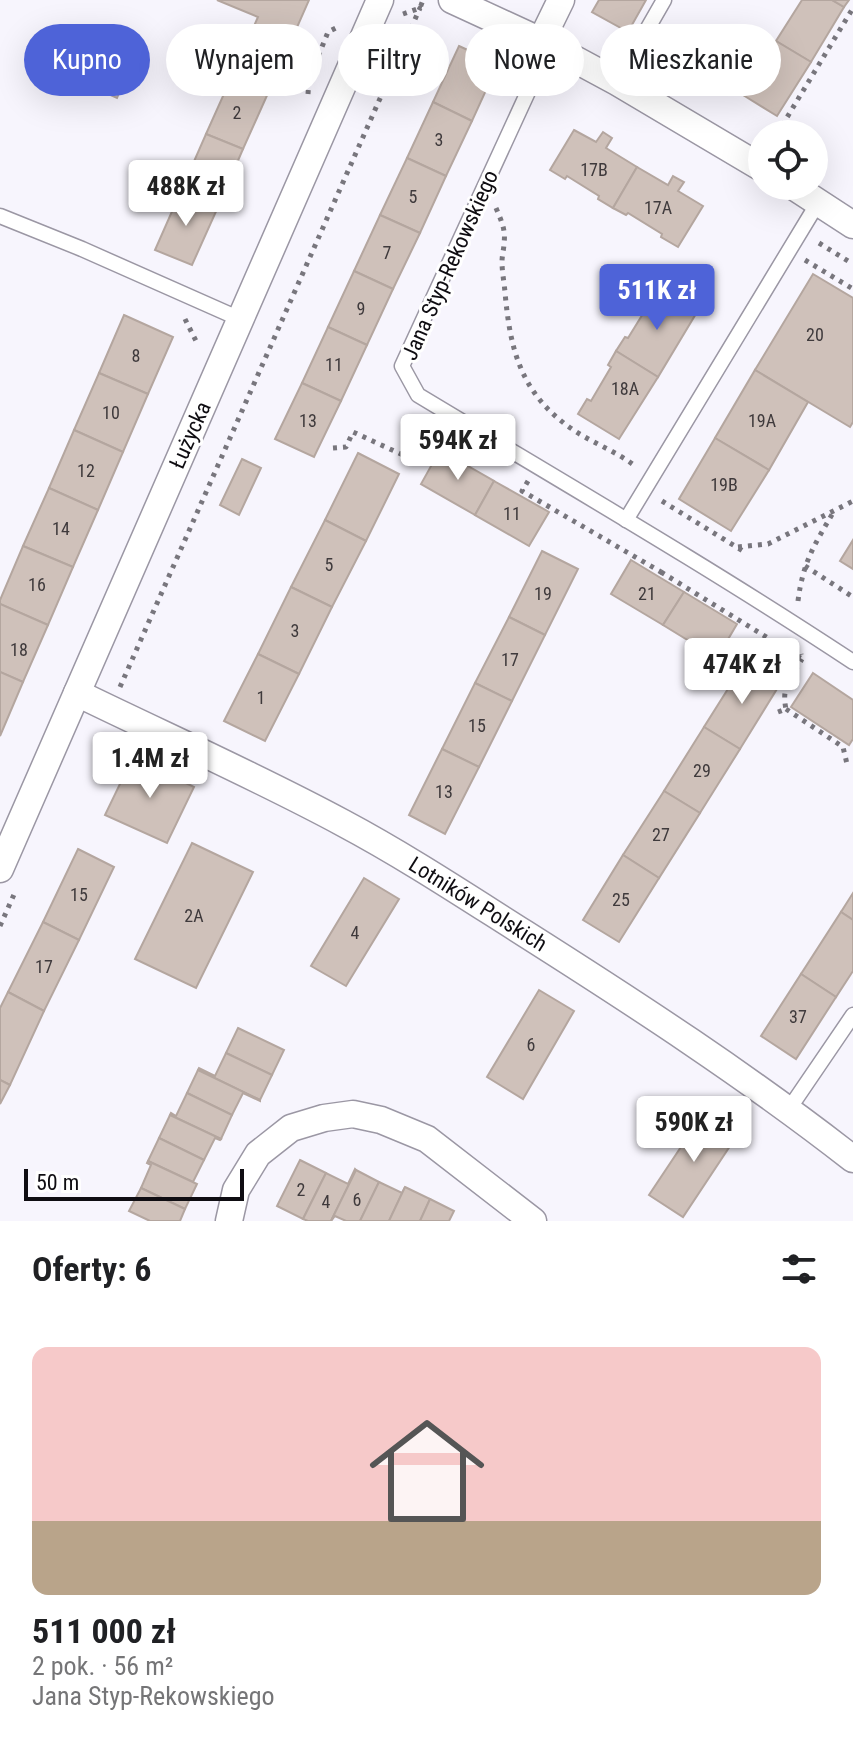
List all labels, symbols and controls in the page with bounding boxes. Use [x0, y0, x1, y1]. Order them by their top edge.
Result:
chip: Kupno [24, 24, 150, 96]
chip: Wynajem [166, 24, 322, 96]
chip: Filtry [338, 24, 449, 96]
chip: Nowe [465, 24, 584, 96]
chip: Mieszkanie [600, 24, 781, 96]
house number: 2 [233, 102, 242, 123]
map controls [748, 120, 828, 200]
button: locate [748, 120, 828, 200]
house number: 3 [435, 129, 443, 150]
house number: 17B [580, 159, 608, 180]
pin: 488K zł [112, 160, 260, 228]
street label: Jana Styp-Rekowskiego [397, 166, 503, 364]
text: 488K zł [147, 171, 225, 201]
house number: 5 [409, 186, 418, 207]
house number: 17A [644, 197, 673, 218]
house number: 7 [383, 242, 392, 263]
pin: 511K zł [583, 264, 731, 332]
text: 511K zł [618, 275, 696, 305]
house number: 9 [357, 298, 365, 319]
house number: 20 [806, 324, 824, 345]
house number: 8 [132, 345, 140, 366]
house number: 11 [325, 354, 343, 375]
house number: 18A [611, 378, 640, 399]
street label: Łużycka [164, 398, 216, 472]
house number: 10 [102, 402, 120, 423]
house number: 13 [299, 410, 317, 431]
house number: 19A [748, 410, 777, 431]
pin: 594K zł [384, 414, 532, 482]
text: 594K zł [419, 425, 497, 455]
house number: 12 [77, 460, 95, 481]
house number: 19B [710, 474, 738, 495]
house number: 11 [503, 503, 521, 524]
house number: 14 [52, 518, 70, 539]
house number: 5 [325, 554, 334, 575]
house number: 16 [28, 574, 46, 595]
house number: 19 [534, 583, 552, 604]
house number: 21 [638, 583, 656, 604]
house number: 3 [291, 620, 299, 641]
pin: 474K zł [668, 638, 816, 706]
house number: 18 [10, 639, 28, 660]
house number: 17 [501, 649, 519, 670]
text: 474K zł [703, 649, 781, 679]
house number: 1 [257, 687, 265, 708]
house number: 15 [468, 715, 486, 736]
pin: 1.4M zł [76, 732, 224, 800]
text: 1.4M zł [111, 743, 189, 773]
house number: 29 [693, 760, 711, 781]
house number: 13 [435, 781, 453, 802]
house number: 27 [652, 824, 670, 845]
street label: Lotników Polskich [404, 852, 552, 956]
house number: 15 [70, 884, 88, 905]
house number: 25 [612, 889, 630, 910]
house number: 2A [184, 905, 204, 926]
house number: 4 [351, 922, 360, 943]
house number: 17 [35, 956, 53, 977]
house number: 37 [789, 1006, 807, 1027]
house number: 6 [527, 1034, 535, 1055]
pin: 590K zł [620, 1096, 768, 1164]
text: 590K zł [655, 1107, 733, 1137]
scale bar [24, 1165, 244, 1201]
text: 50 m [36, 1170, 79, 1195]
house number: 2 [297, 1179, 306, 1200]
house number: 6 [353, 1189, 361, 1210]
house number: 4 [322, 1191, 331, 1212]
icon: filters [777, 1247, 821, 1291]
text: Oferty: 6 [32, 1249, 152, 1289]
icon: home [355, 1399, 499, 1543]
text: 511 000 zł [32, 1611, 176, 1651]
text: 2 pok. · 56 m² [32, 1651, 173, 1681]
text: Jana Styp-Rekowskiego [32, 1681, 275, 1711]

